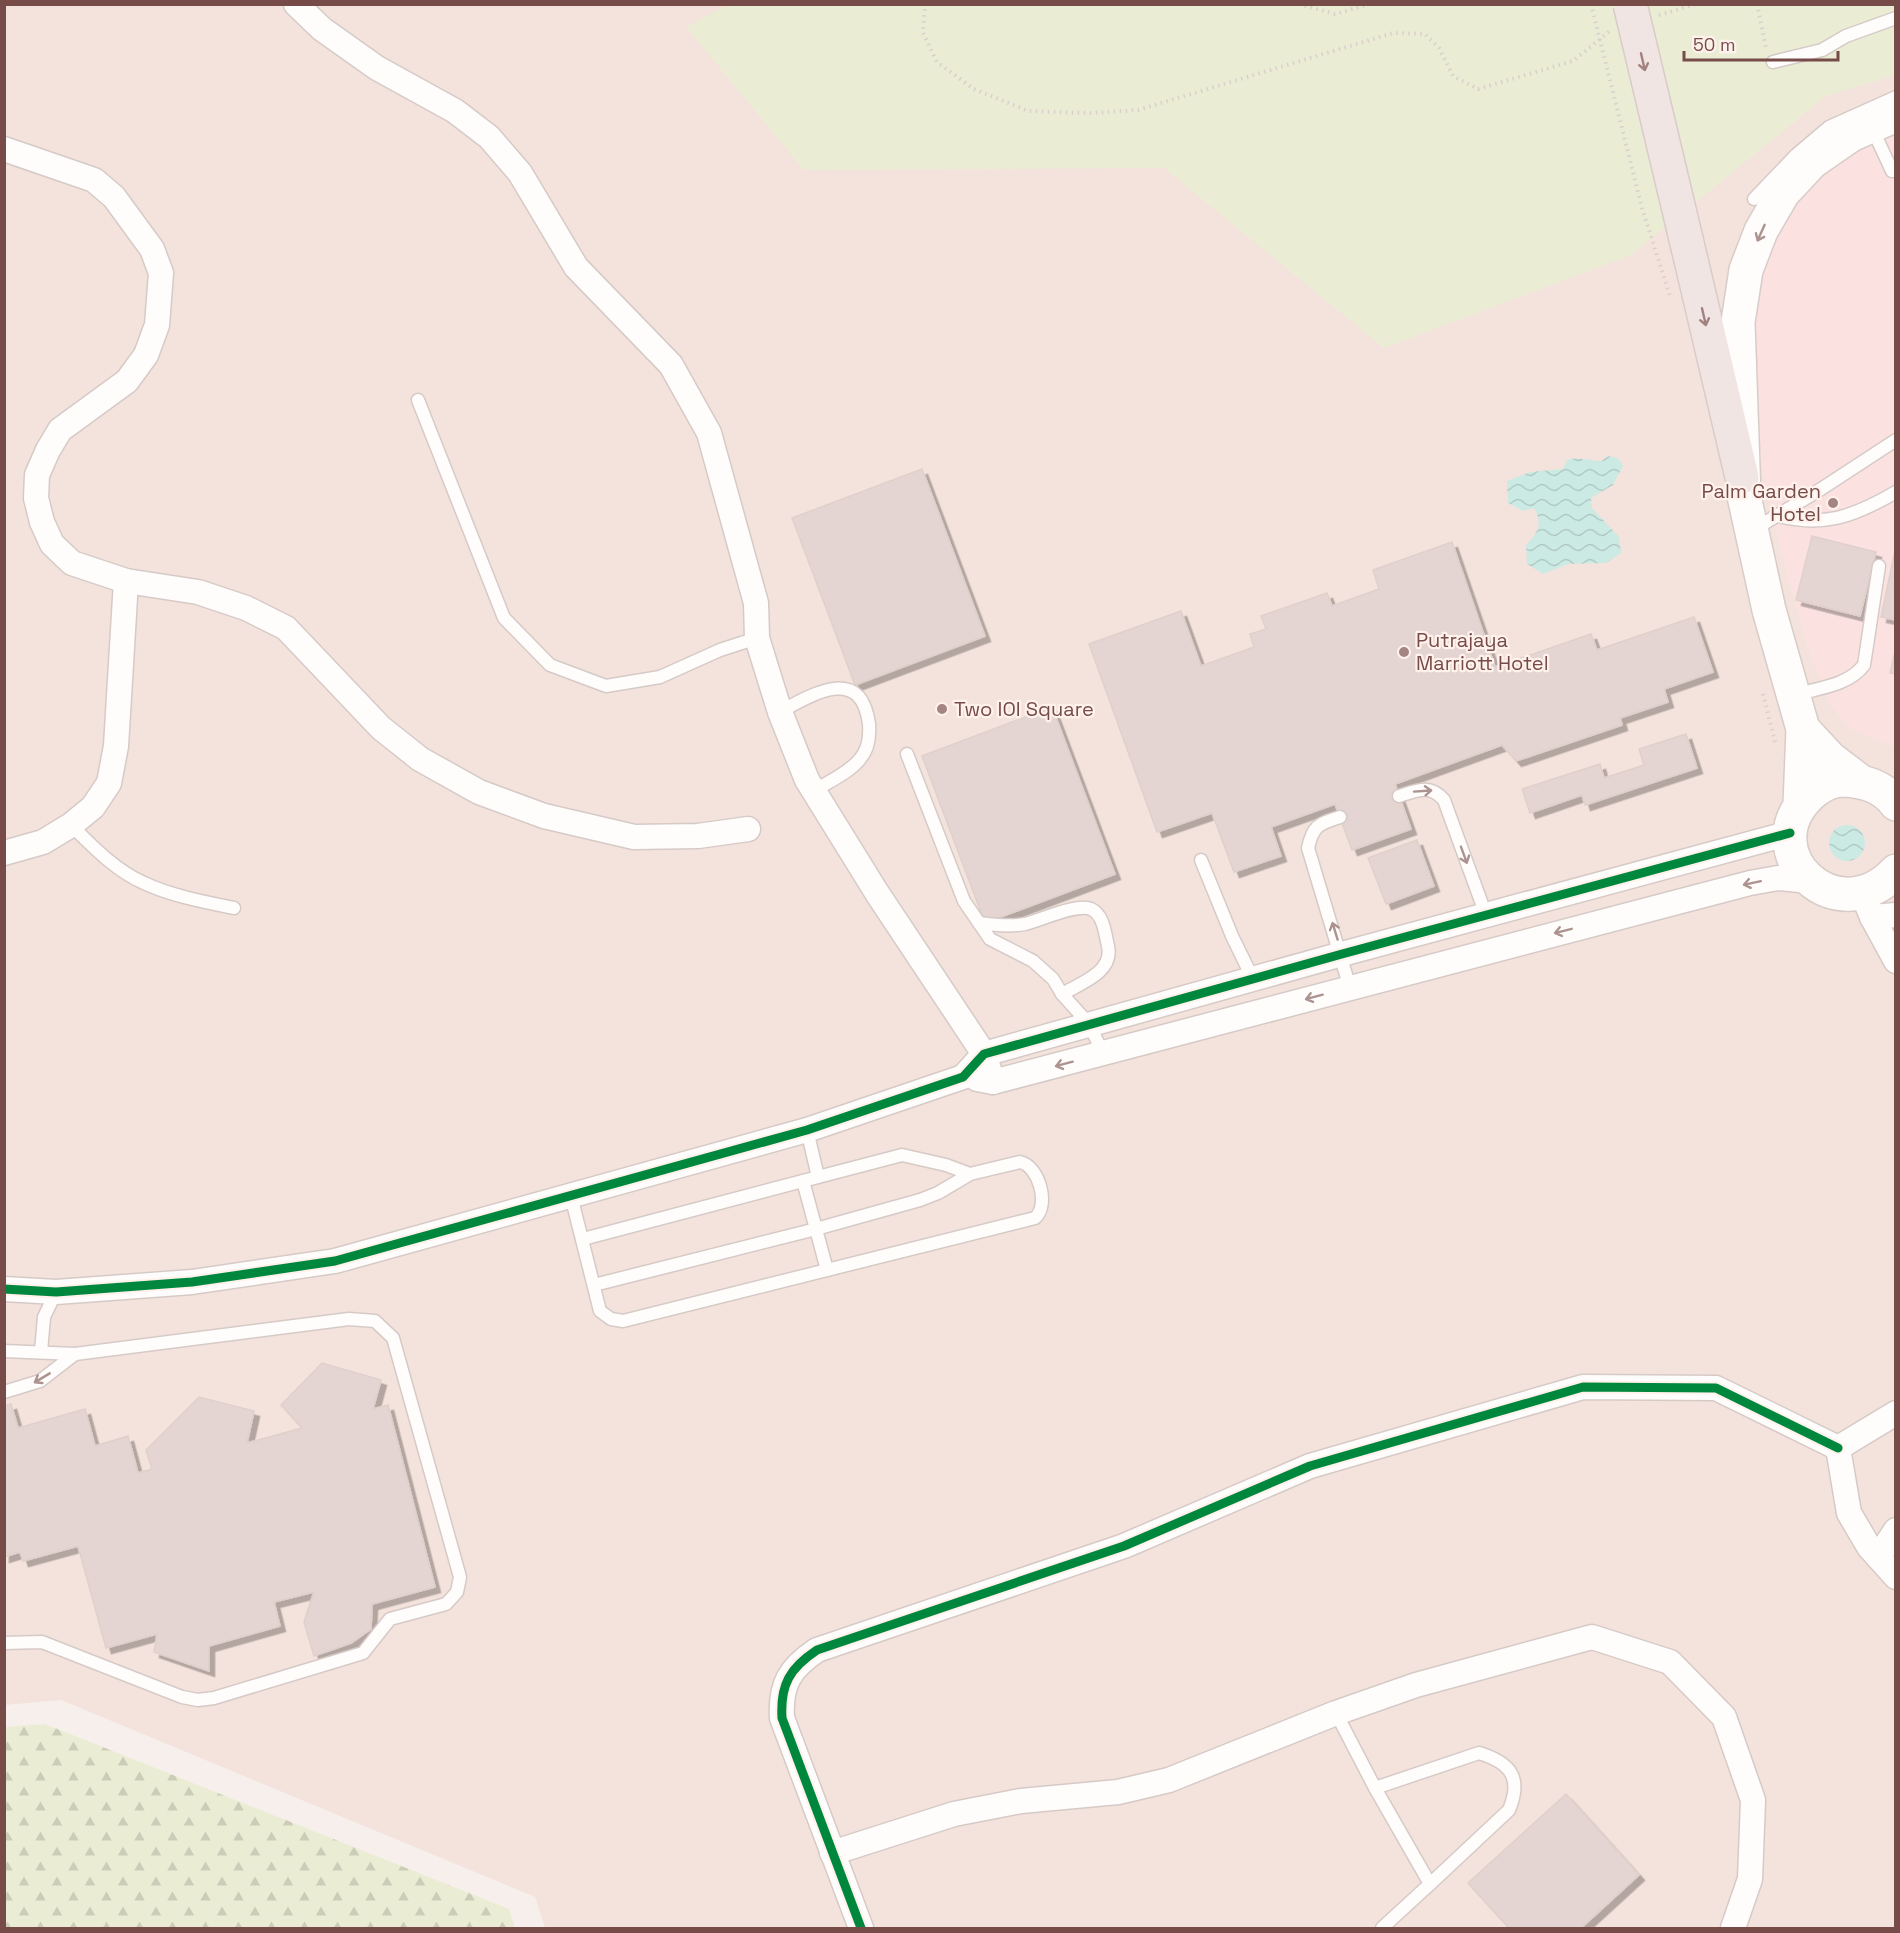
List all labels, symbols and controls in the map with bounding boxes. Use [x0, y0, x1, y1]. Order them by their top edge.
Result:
scale bar [1684, 24, 1838, 62]
text: 50 m [1693, 33, 1735, 56]
one-way arrow [1637, 52, 1649, 71]
one-way arrow [1755, 224, 1766, 242]
one-way arrow [1699, 307, 1710, 326]
place label: Palm Garden Hotel [1702, 478, 1821, 527]
marker: Palm Garden Hotel [1826, 496, 1840, 510]
place label: Putrajaya Marriott Hotel [1416, 627, 1549, 676]
marker: Putrajaya Marriott Hotel [1397, 645, 1411, 659]
place label: Two IOI Square [954, 696, 1094, 722]
marker: Two IOI Square [935, 702, 949, 716]
one-way arrow [1413, 785, 1433, 796]
one-way arrow [1460, 845, 1471, 864]
one-way arrow [1743, 878, 1762, 889]
one-way arrow [1328, 922, 1339, 941]
one-way arrow [1554, 925, 1573, 937]
one-way arrow [1305, 992, 1324, 1004]
one-way arrow [1055, 1058, 1074, 1070]
one-way arrow [34, 1372, 51, 1384]

